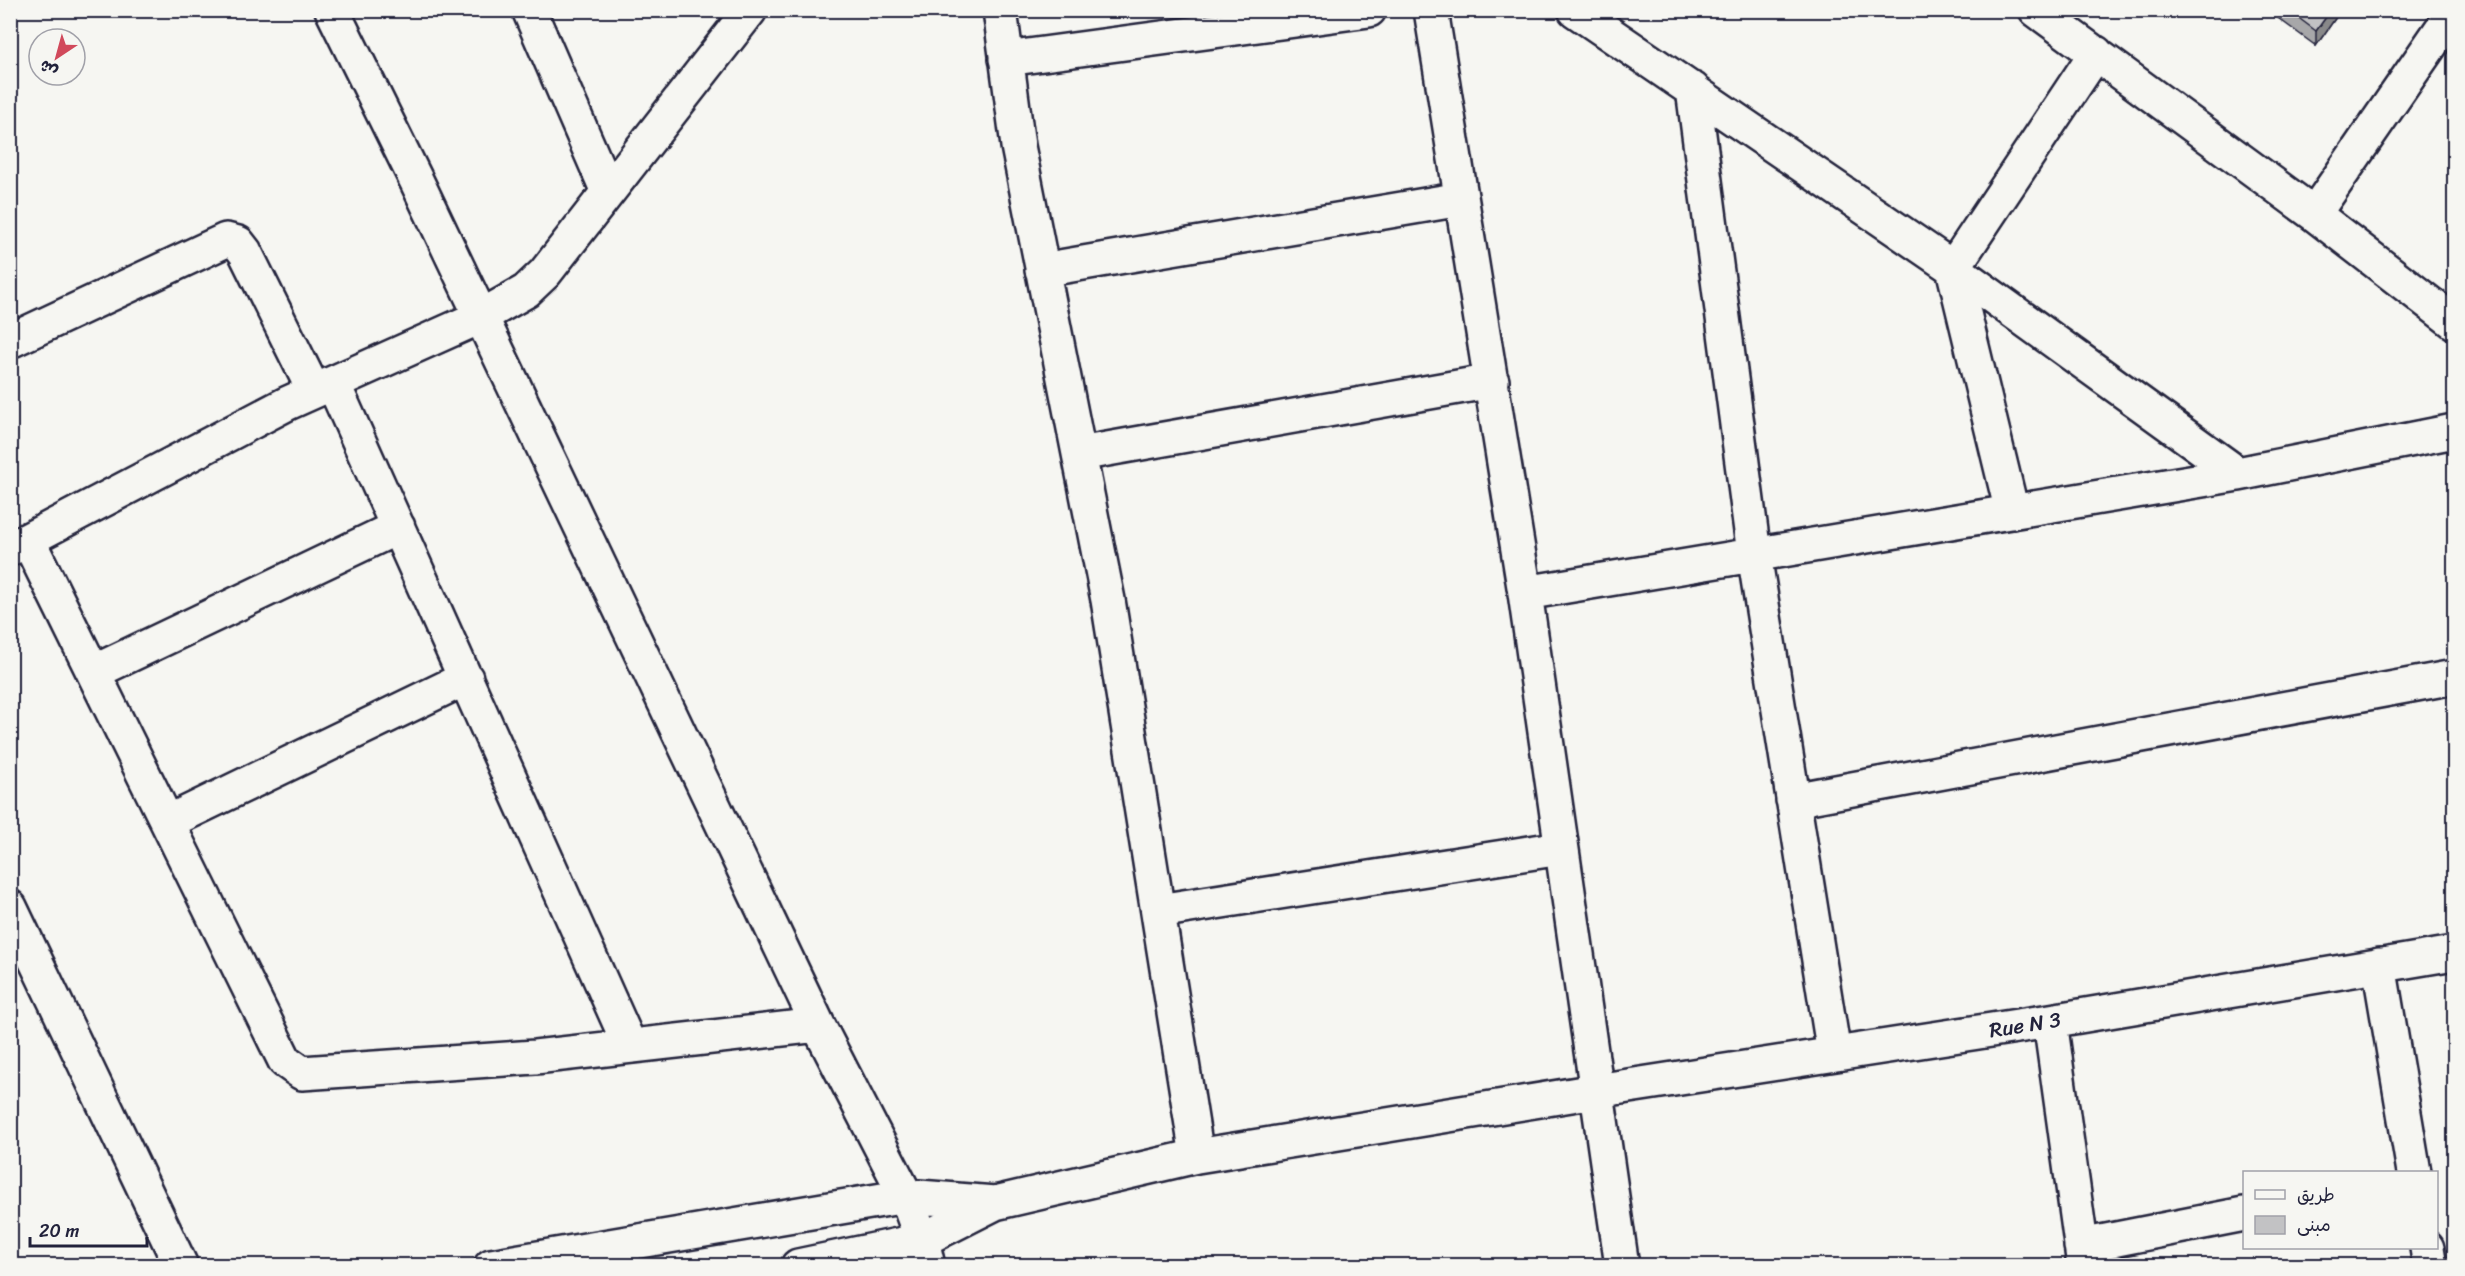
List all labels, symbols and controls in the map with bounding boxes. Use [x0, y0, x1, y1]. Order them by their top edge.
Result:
north arrow [27, 27, 87, 87]
text: ش [33, 52, 64, 86]
street label: Rue N 3 [1986, 1001, 2064, 1049]
legend [2243, 1171, 2438, 1249]
text: طريق [2297, 1179, 2335, 1211]
text: مبنى [2297, 1209, 2331, 1241]
scale bar [30, 1210, 147, 1248]
text: 20 m [39, 1215, 79, 1247]

